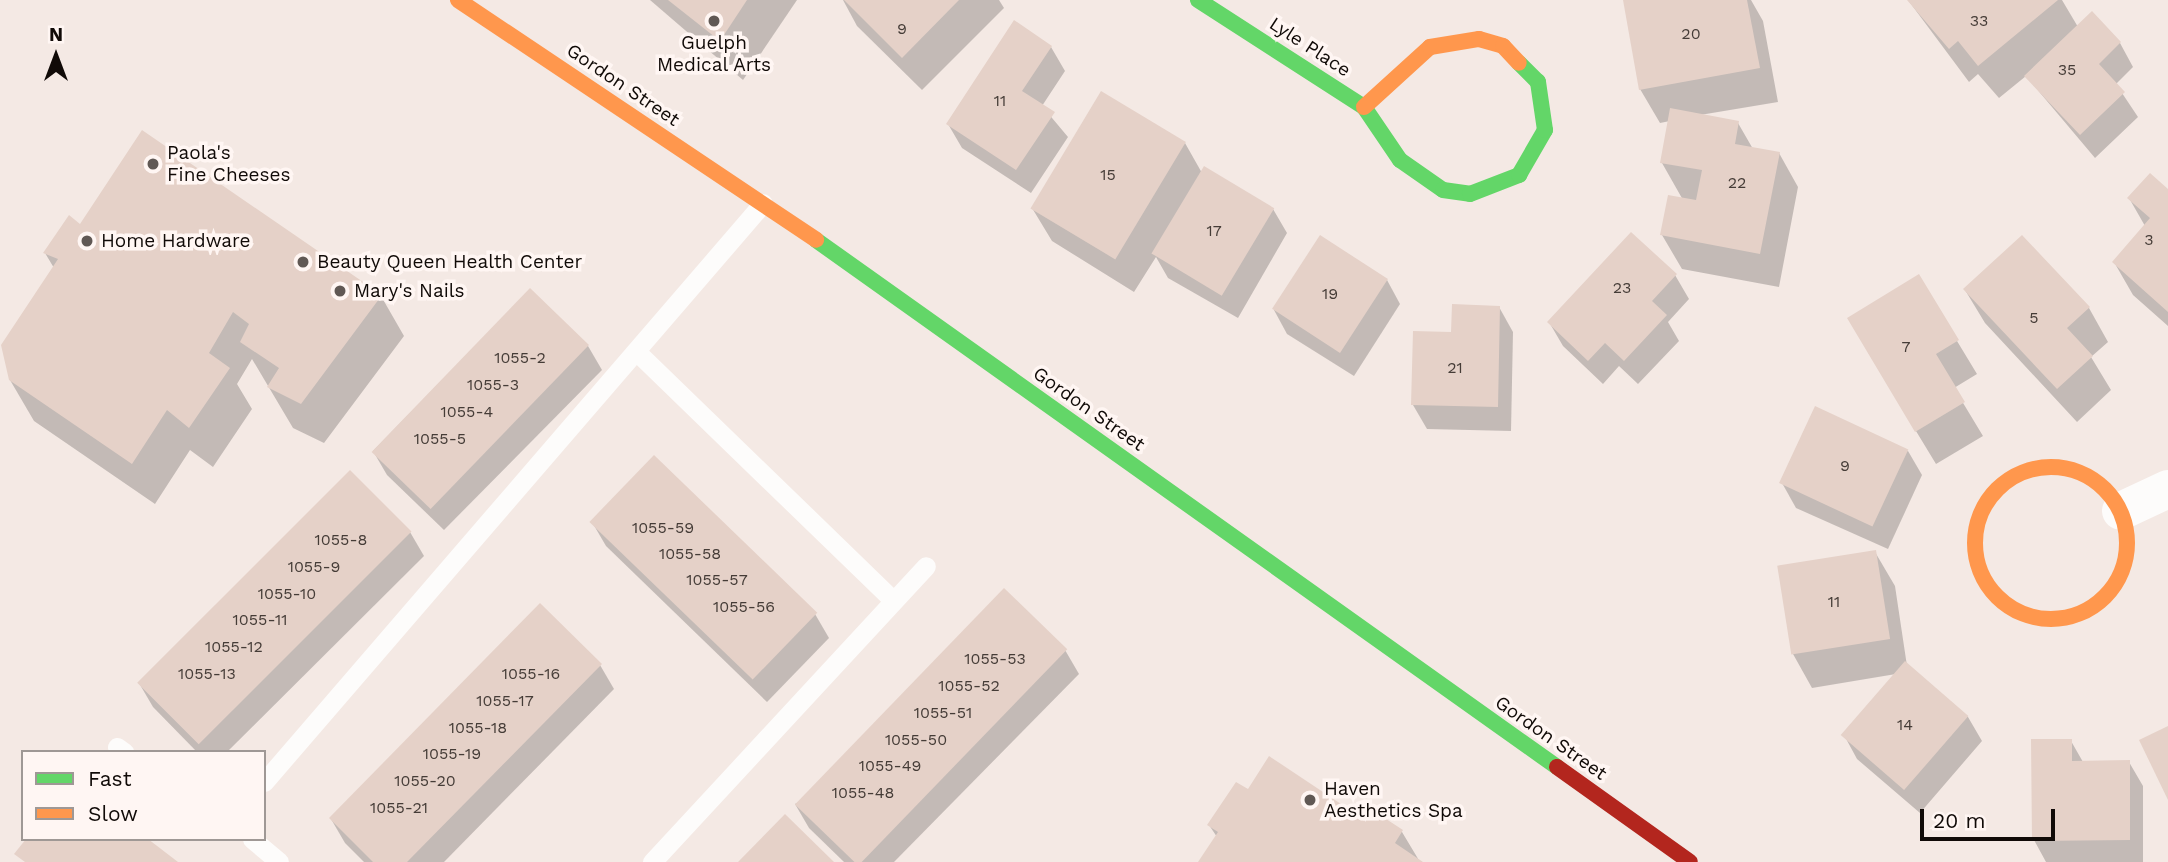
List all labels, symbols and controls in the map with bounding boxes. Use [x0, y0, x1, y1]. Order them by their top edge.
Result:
house number: 33 [1970, 11, 1988, 31]
street label: Lyle Place [1265, 12, 1355, 82]
marker: Guelph Medical Arts [706, 13, 722, 29]
house number: 9 [897, 19, 907, 39]
north arrow [21, 21, 91, 91]
text: N [49, 23, 63, 46]
house number: 20 [1681, 24, 1701, 44]
place label: Guelph Medical Arts [656, 32, 772, 76]
street label: Gordon Street [562, 39, 684, 131]
house number: 35 [2058, 60, 2076, 80]
house number: 11 [994, 91, 1006, 111]
place label: Paola's Fine Cheeses [167, 142, 291, 186]
marker: Paola's Fine Cheeses [145, 156, 161, 172]
house number: 15 [1100, 165, 1116, 185]
house number: 22 [1728, 173, 1746, 193]
house number: 17 [1206, 221, 1222, 241]
place label: Home Hardware [101, 230, 251, 252]
house number: 3 [2144, 230, 2154, 250]
marker: Home Hardware [79, 233, 95, 249]
place label: Beauty Queen Health Center [317, 251, 583, 273]
marker: Beauty Queen Health Center [295, 254, 311, 270]
house number: 23 [1613, 278, 1631, 298]
place label: Mary's Nails [354, 280, 465, 302]
marker: Mary's Nails [332, 283, 348, 299]
house number: 19 [1322, 284, 1338, 304]
house number: 5 [2029, 308, 2039, 328]
house number: 7 [1902, 337, 1910, 357]
house number: 1055-2 [494, 348, 546, 368]
house number: 21 [1447, 358, 1463, 378]
street label: Gordon Street [1029, 362, 1149, 456]
house number: 1055-3 [467, 375, 519, 395]
house number: 1055-4 [441, 402, 493, 422]
house number: 1055-5 [414, 429, 466, 449]
house number: 9 [1840, 456, 1850, 476]
house number: 1055-59 [632, 518, 694, 538]
house number: 1055-8 [315, 530, 367, 550]
house number: 1055-58 [659, 544, 721, 564]
house number: 1055-9 [288, 557, 340, 577]
house number: 1055-57 [686, 570, 748, 590]
house number: 1055-10 [258, 584, 316, 604]
house number: 11 [1828, 592, 1840, 612]
house number: 1055-56 [713, 597, 775, 617]
house number: 1055-11 [233, 610, 287, 630]
house number: 1055-12 [205, 637, 263, 657]
house number: 1055-53 [964, 649, 1026, 669]
house number: 1055-13 [178, 664, 236, 684]
house number: 1055-16 [502, 664, 560, 684]
house number: 1055-52 [938, 676, 1000, 696]
house number: 1055-17 [476, 691, 534, 711]
street label: Gordon Street [1491, 691, 1611, 785]
house number: 1055-51 [914, 703, 972, 723]
house number: 14 [1897, 715, 1913, 735]
house number: 1055-18 [449, 718, 507, 738]
house number: 1055-50 [885, 730, 947, 750]
house number: 1055-19 [423, 744, 481, 764]
legend [21, 750, 266, 841]
house number: 1055-49 [859, 756, 921, 776]
text: Fast [88, 766, 132, 791]
house number: 1055-20 [394, 771, 456, 791]
place label: Haven Aesthetics Spa [1324, 778, 1463, 822]
house number: 1055-48 [832, 783, 894, 803]
marker: Haven Aesthetics Spa [1302, 792, 1318, 808]
scale bar [1923, 796, 2058, 840]
house number: 1055-21 [370, 798, 428, 818]
text: Slow [88, 801, 138, 826]
text: 20 m [1933, 808, 1985, 833]

